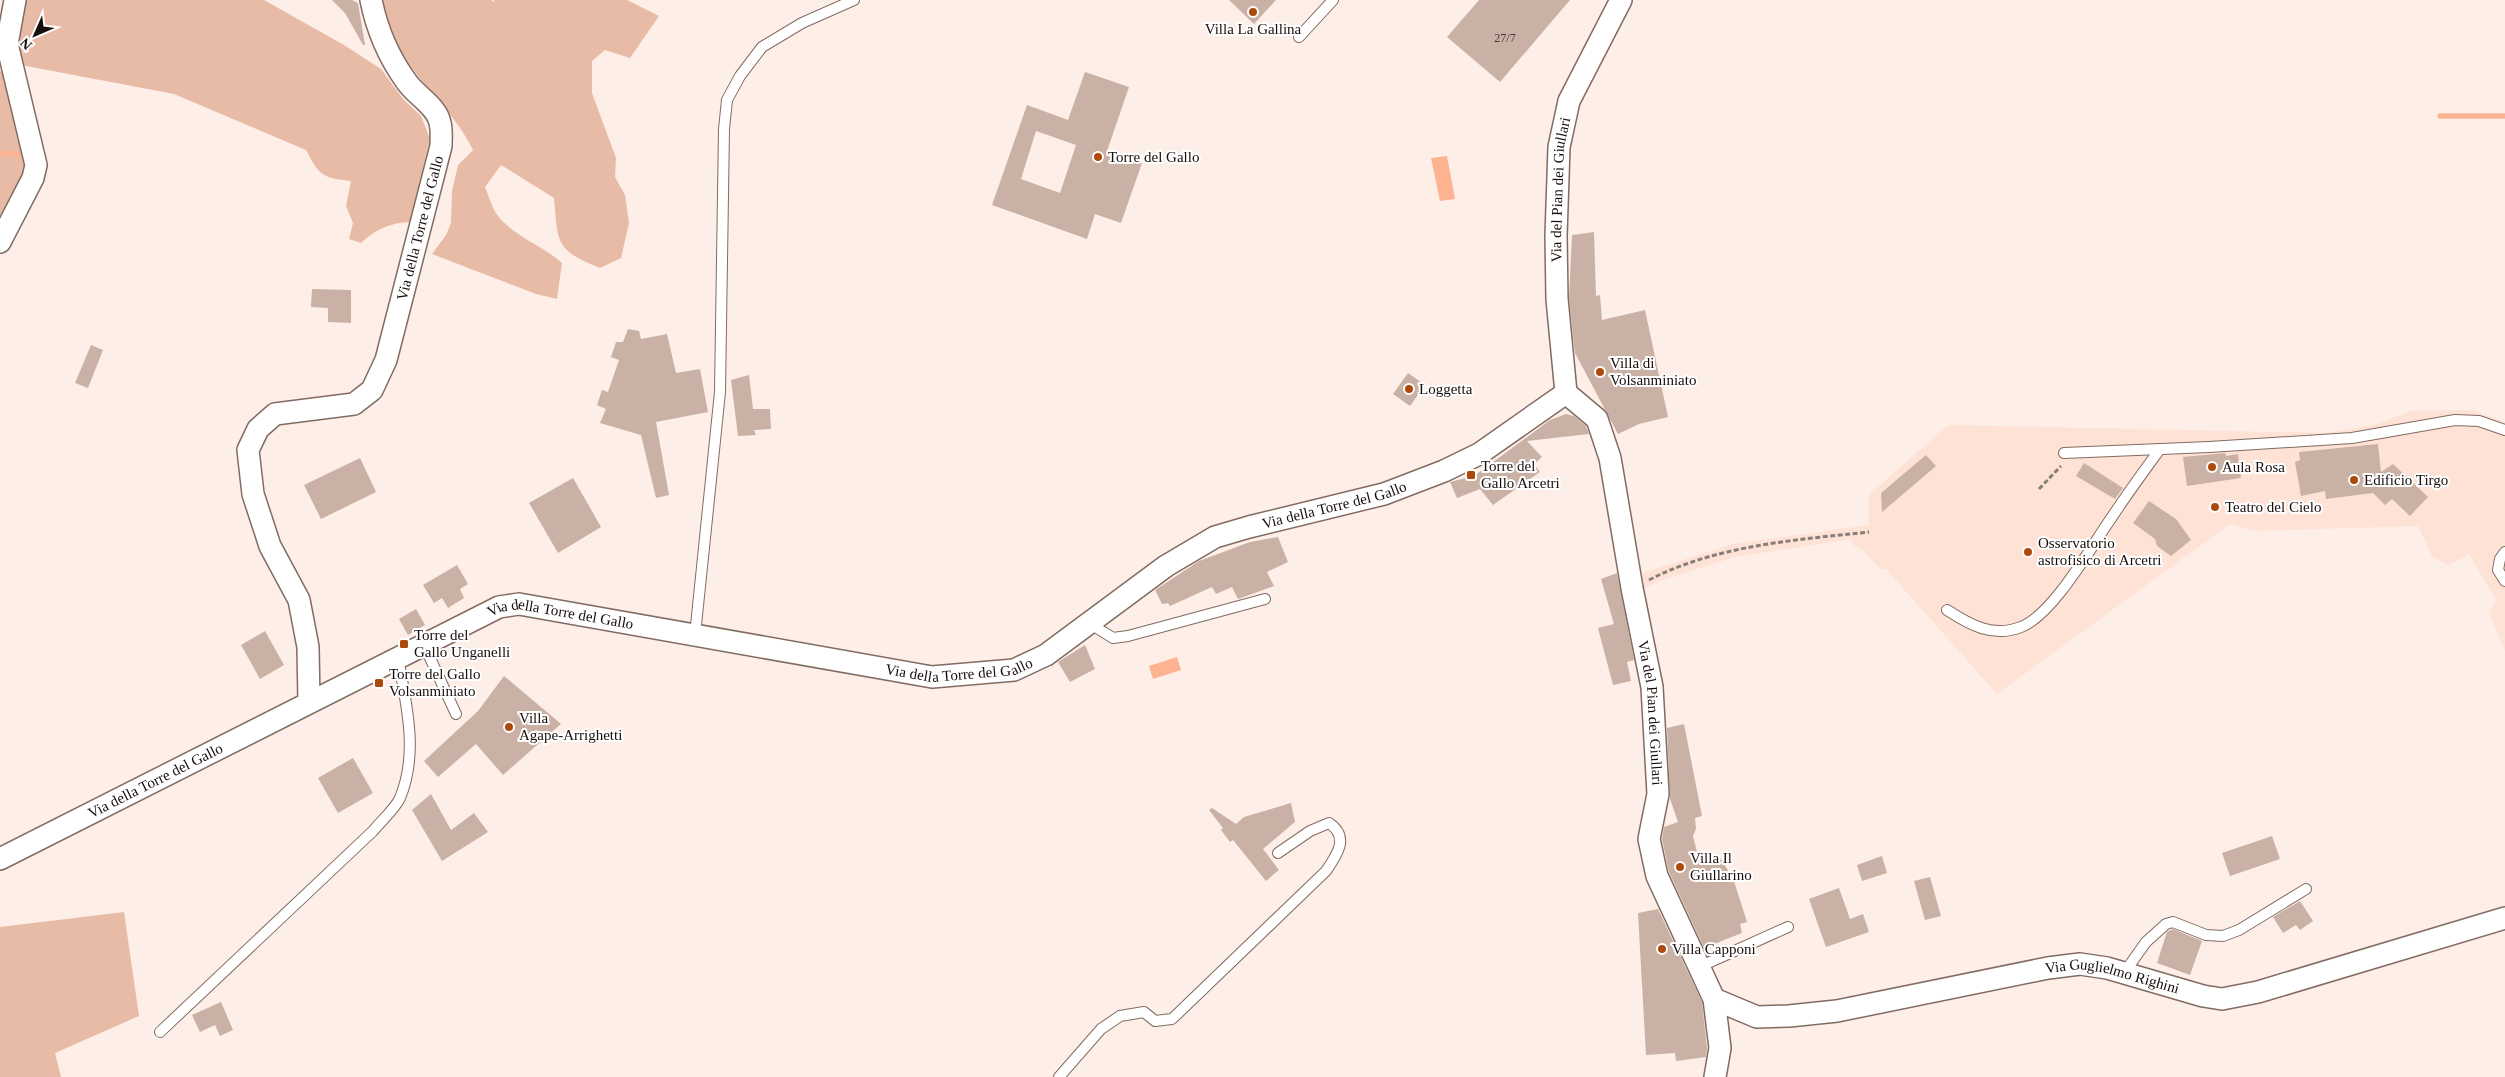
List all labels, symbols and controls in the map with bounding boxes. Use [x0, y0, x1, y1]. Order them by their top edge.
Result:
marker: Villa La Gallina [1247, 6, 1259, 18]
north arrow [10, 10, 60, 60]
place label: Villa La Gallina [1205, 21, 1302, 37]
house number: 27/7 [1494, 31, 1516, 45]
text: N [17, 35, 35, 53]
street label: Via del Pian dei Giullari [1548, 116, 1573, 262]
place label: Torre del Gallo [1108, 149, 1199, 165]
marker: Torre del Gallo [1092, 151, 1104, 163]
street label: Via della Torre del Gallo [394, 154, 446, 302]
place label: Villa di Volsanminiato [1610, 355, 1696, 388]
marker: Villa di Volsanminiato [1594, 366, 1606, 378]
place label: Loggetta [1419, 381, 1473, 397]
marker: Loggetta [1403, 383, 1415, 395]
place label: Torre del Gallo Arcetri [1481, 458, 1560, 491]
place label: Aula Rosa [2222, 459, 2285, 475]
marker: Aula Rosa [2206, 461, 2218, 473]
marker: Torre del Gallo Arcetri [1465, 469, 1477, 481]
place label: Edificio Tirgo [2364, 472, 2448, 488]
marker: Edificio Tirgo [2348, 474, 2360, 486]
street label: Via della Torre del Gallo [1260, 478, 1409, 532]
place label: Teatro del Cielo [2225, 499, 2321, 515]
marker: Teatro del Cielo [2209, 501, 2221, 513]
place label: Osservatorio astrofisico di Arcetri [2038, 535, 2161, 568]
marker: Osservatorio astrofisico di Arcetri [2022, 546, 2034, 558]
street label: Via della Torre del Gallo [484, 596, 635, 632]
place label: Torre del Gallo Unganelli [414, 627, 510, 660]
marker: Torre del Gallo Unganelli [398, 638, 410, 650]
street label: Via del Pian dei Giullari [1635, 639, 1666, 786]
street label: Via della Torre del Gallo [884, 655, 1035, 685]
place label: Torre del Gallo Volsanminiato [389, 666, 480, 699]
marker: Torre del Gallo Volsanminiato [373, 677, 385, 689]
place label: Villa Agape-Arrighetti [519, 710, 622, 743]
marker: Villa Agape-Arrighetti [503, 721, 515, 733]
street label: Via della Torre del Gallo [85, 740, 225, 821]
place label: Villa Il Giullarino [1690, 850, 1752, 883]
marker: Villa Il Giullarino [1674, 861, 1686, 873]
place label: Villa Capponi [1672, 941, 1756, 957]
marker: Villa Capponi [1656, 943, 1668, 955]
street label: Via Guglielmo Righini [2044, 956, 2181, 997]

